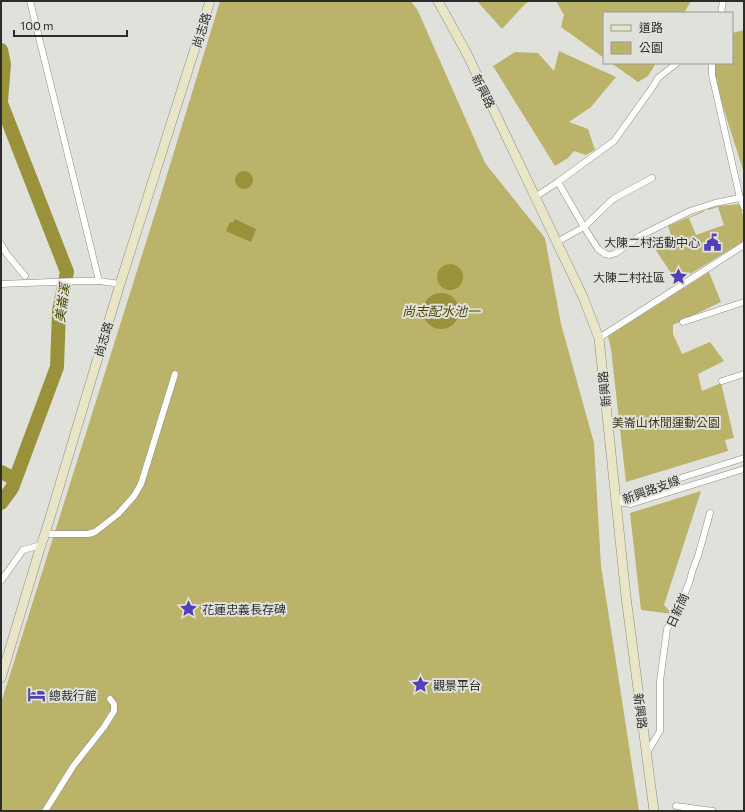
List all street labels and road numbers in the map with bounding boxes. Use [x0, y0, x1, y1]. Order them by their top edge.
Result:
street label: 尚志路 [189, 11, 213, 49]
street label: 新興路 [470, 72, 498, 110]
street label: 尚志路 [91, 320, 115, 358]
street label: 新興路 [595, 370, 613, 408]
street label: 新興路支線 [620, 472, 682, 506]
street label: 日新崗 [663, 591, 691, 629]
street label: 新興路 [632, 692, 650, 730]

